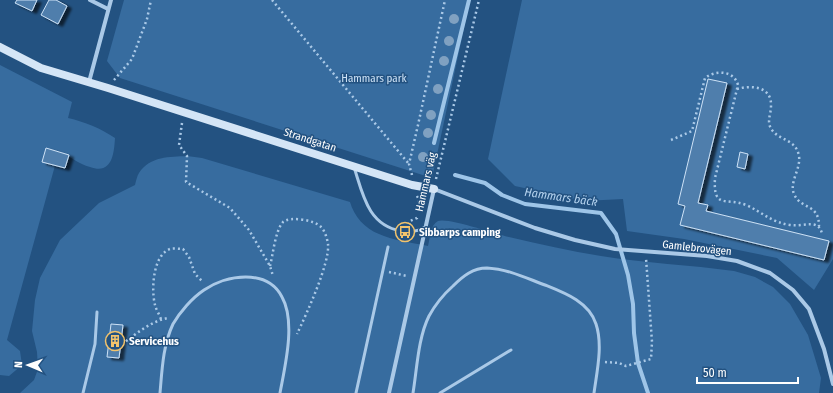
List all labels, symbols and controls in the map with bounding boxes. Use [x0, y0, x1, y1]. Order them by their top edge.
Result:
park label: Hammars park [341, 72, 408, 85]
street label: Strandgatan [282, 125, 338, 155]
street label: Hammars väg [413, 150, 439, 213]
water label: Hammars bäck [524, 185, 598, 209]
bus stop icon: Sibbarps camping [394, 221, 416, 243]
place label: Sibbarps camping [419, 226, 501, 239]
street label: Gamlebrovägen [662, 238, 732, 258]
building icon: Servicehus [104, 330, 126, 352]
place label: Servicehus [129, 335, 179, 348]
north arrow [8, 345, 48, 385]
scale bar [697, 359, 798, 385]
text: N [12, 361, 25, 368]
text: 50 m [703, 366, 727, 380]

